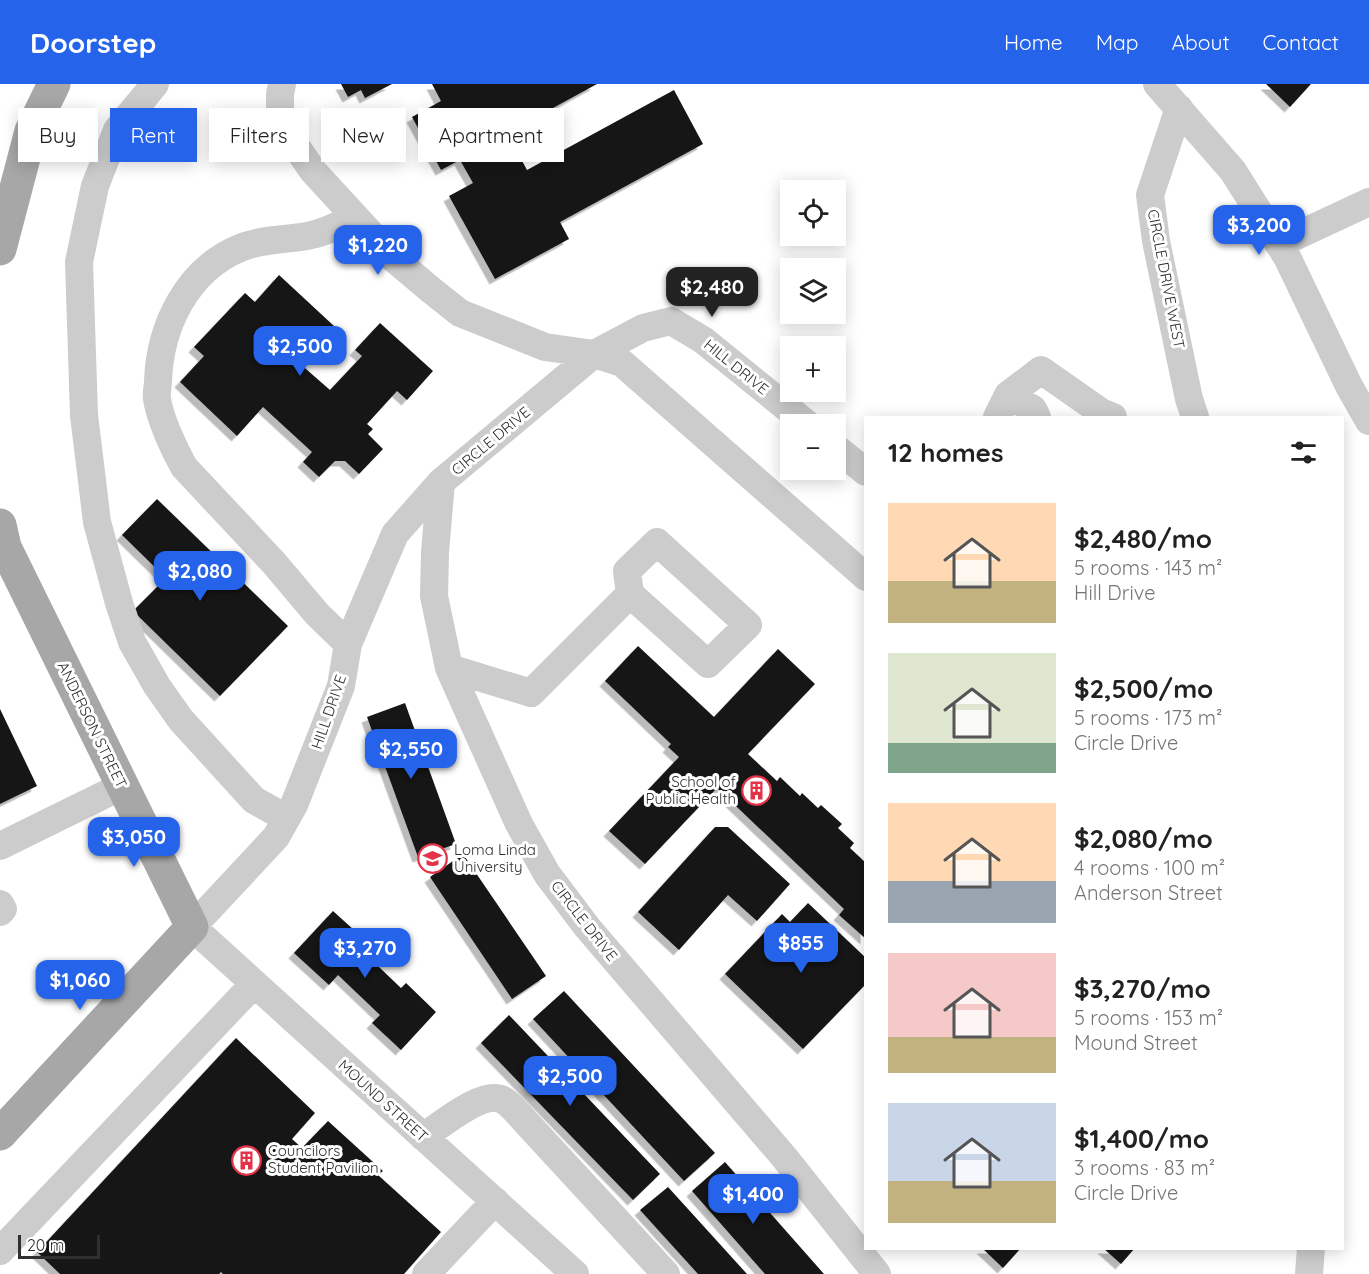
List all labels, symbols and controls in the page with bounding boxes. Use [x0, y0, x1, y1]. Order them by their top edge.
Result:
text: Doorstep [30, 25, 156, 60]
text: Home [1004, 29, 1063, 55]
text: Map [1096, 29, 1139, 55]
text: About [1172, 29, 1230, 55]
text: Contact [1263, 29, 1339, 55]
chip: Buy [18, 108, 98, 162]
chip: Rent [110, 108, 197, 162]
chip: Filters [209, 108, 309, 162]
chip: New [321, 108, 406, 162]
chip: Apartment [418, 108, 564, 162]
map controls [780, 180, 846, 480]
button: locate [780, 180, 846, 246]
pin: $3,200 [1210, 205, 1308, 256]
street label: CIRCLE DRIVE WEST [1144, 208, 1189, 350]
text: $3,200 [1227, 212, 1291, 237]
pin: $1,220 [329, 225, 427, 276]
text: $1,220 [348, 232, 408, 257]
button: layers [780, 258, 846, 324]
pin: $2,480 [663, 267, 761, 318]
text: $2,480 [680, 274, 744, 299]
pin: $2,500 [251, 326, 349, 377]
text: $2,500 [268, 333, 332, 358]
street label: HILL DRIVE [700, 335, 772, 398]
button: + [780, 336, 846, 402]
street label: CIRCLE DRIVE [447, 402, 534, 479]
button: − [780, 414, 846, 480]
text: 12 homes [888, 436, 1004, 469]
icon: filters [1287, 436, 1320, 469]
text: $2,480/mo [1074, 522, 1212, 555]
icon: home [936, 527, 1008, 599]
pin: $2,080 [151, 551, 249, 602]
text: 5 rooms · 143 m² [1074, 555, 1222, 580]
text: $2,080 [168, 558, 232, 583]
text: Hill Drive [1074, 580, 1155, 605]
street label: ANDERSON STREET [54, 658, 131, 791]
street label: HILL DRIVE [307, 672, 350, 752]
text: $2,500/mo [1074, 672, 1213, 705]
icon: home [936, 677, 1008, 749]
text: 5 rooms · 173 m² [1074, 705, 1222, 730]
pin: $2,550 [362, 729, 460, 780]
text: Circle Drive [1074, 730, 1178, 755]
text: $2,550 [379, 736, 443, 761]
place label: School of Public Health [646, 772, 737, 808]
building icon: School of Public Health [741, 775, 773, 807]
pin: $3,050 [85, 817, 183, 868]
text: $2,080/mo [1074, 822, 1213, 855]
text: $3,050 [102, 824, 166, 849]
icon: home [936, 827, 1008, 899]
place label: Loma Linda University [454, 840, 536, 876]
school or university icon: Loma Linda University [417, 843, 449, 875]
text: 4 rooms · 100 m² [1074, 855, 1225, 880]
street label: CIRCLE DRIVE [547, 877, 622, 965]
text: Anderson Street [1074, 880, 1223, 905]
pin: $855 [765, 923, 837, 974]
pin: $3,270 [316, 928, 414, 979]
text: $855 [778, 930, 824, 955]
text: $3,270 [334, 935, 396, 960]
pin: $1,060 [31, 960, 129, 1011]
text: $1,060 [50, 967, 110, 992]
text: $3,270/mo [1074, 972, 1211, 1005]
icon: home [936, 977, 1008, 1049]
text: 5 rooms · 153 m² [1074, 1005, 1223, 1030]
text: Mound Street [1074, 1030, 1198, 1055]
street label: MOUND STREET [335, 1055, 432, 1146]
pin: $2,500 [521, 1056, 619, 1107]
text: $2,500 [538, 1063, 602, 1088]
text: $1,400/mo [1074, 1122, 1209, 1155]
icon: home [936, 1127, 1008, 1199]
place label: Councilors Student Pavilion [268, 1141, 379, 1177]
building icon: Councilors Student Pavilion [231, 1144, 263, 1176]
text: 3 rooms · 83 m² [1074, 1155, 1215, 1180]
pin: $1,400 [704, 1174, 802, 1225]
text: Circle Drive [1074, 1180, 1178, 1205]
text: $1,400 [722, 1181, 784, 1206]
scale bar [18, 1232, 100, 1260]
text: 20 m [27, 1235, 64, 1255]

